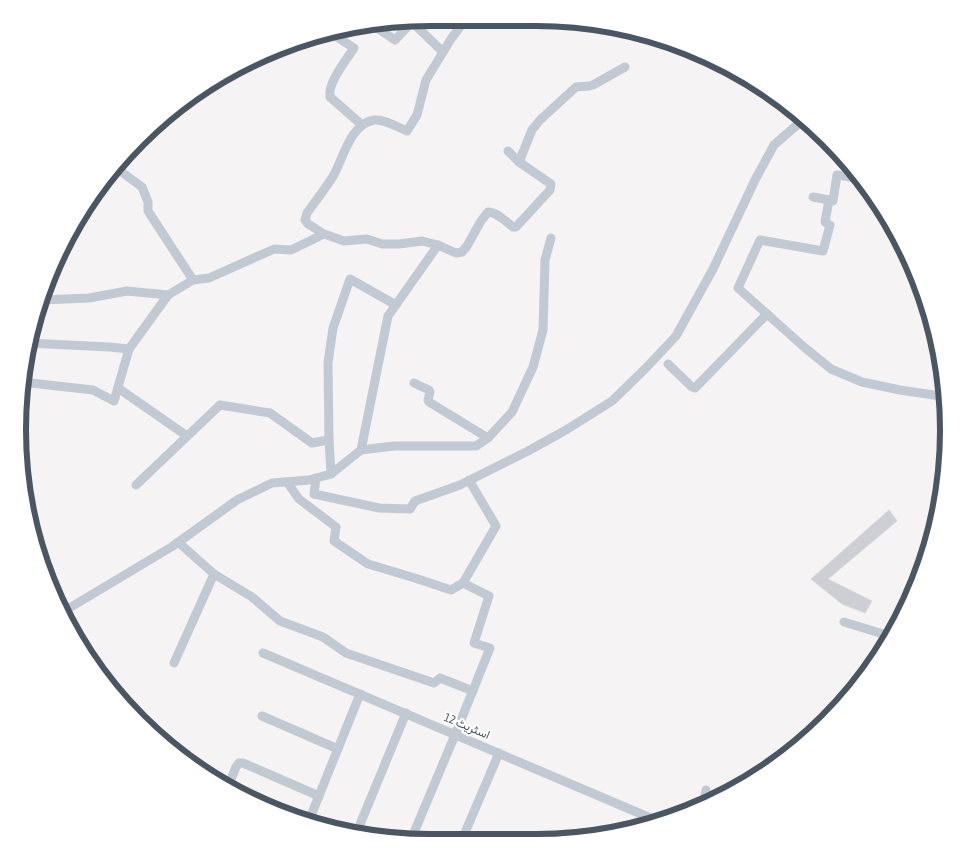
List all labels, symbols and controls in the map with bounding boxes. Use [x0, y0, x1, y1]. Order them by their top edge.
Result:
street label: اسٹریٹ 12 [441, 710, 492, 743]

